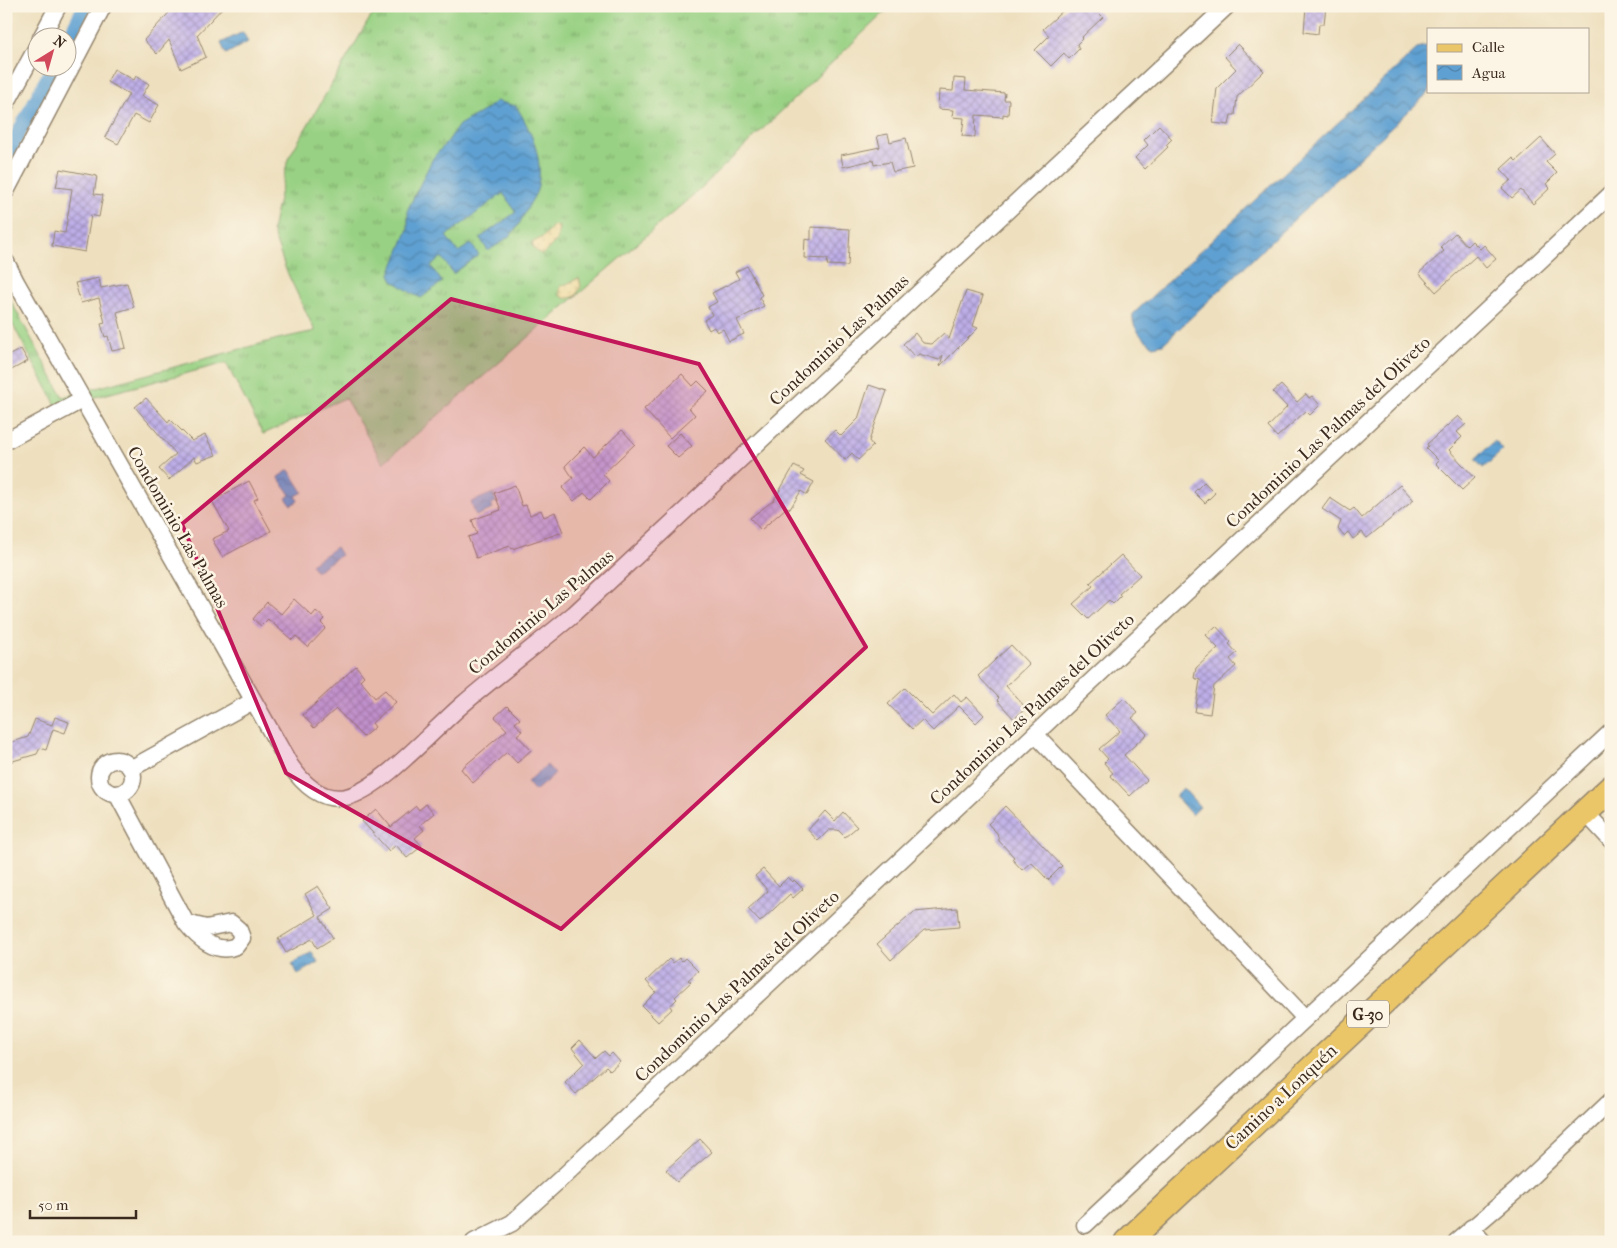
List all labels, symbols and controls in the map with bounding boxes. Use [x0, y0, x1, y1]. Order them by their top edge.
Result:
north arrow [28, 28, 78, 78]
legend [1427, 28, 1590, 92]
text: N [50, 32, 69, 52]
text: Calle [1472, 38, 1505, 56]
text: Agua [1471, 64, 1506, 82]
street label: Condominio Las Palmas [765, 270, 914, 410]
street label: Condominio Las Palmas del Oliveto [1222, 332, 1435, 533]
street label: Condominio Las Palmas [123, 443, 233, 612]
street label: Condominio Las Palmas [465, 545, 618, 679]
street label: Condominio Las Palmas del Oliveto [926, 609, 1139, 810]
street label: Condominio Las Palmas del Oliveto [631, 886, 844, 1087]
road number: G-30 [1347, 1001, 1389, 1028]
street label: Camino a Lonquén [1221, 1040, 1342, 1155]
scale bar [30, 1188, 136, 1220]
text: 50 m [38, 1196, 69, 1214]

